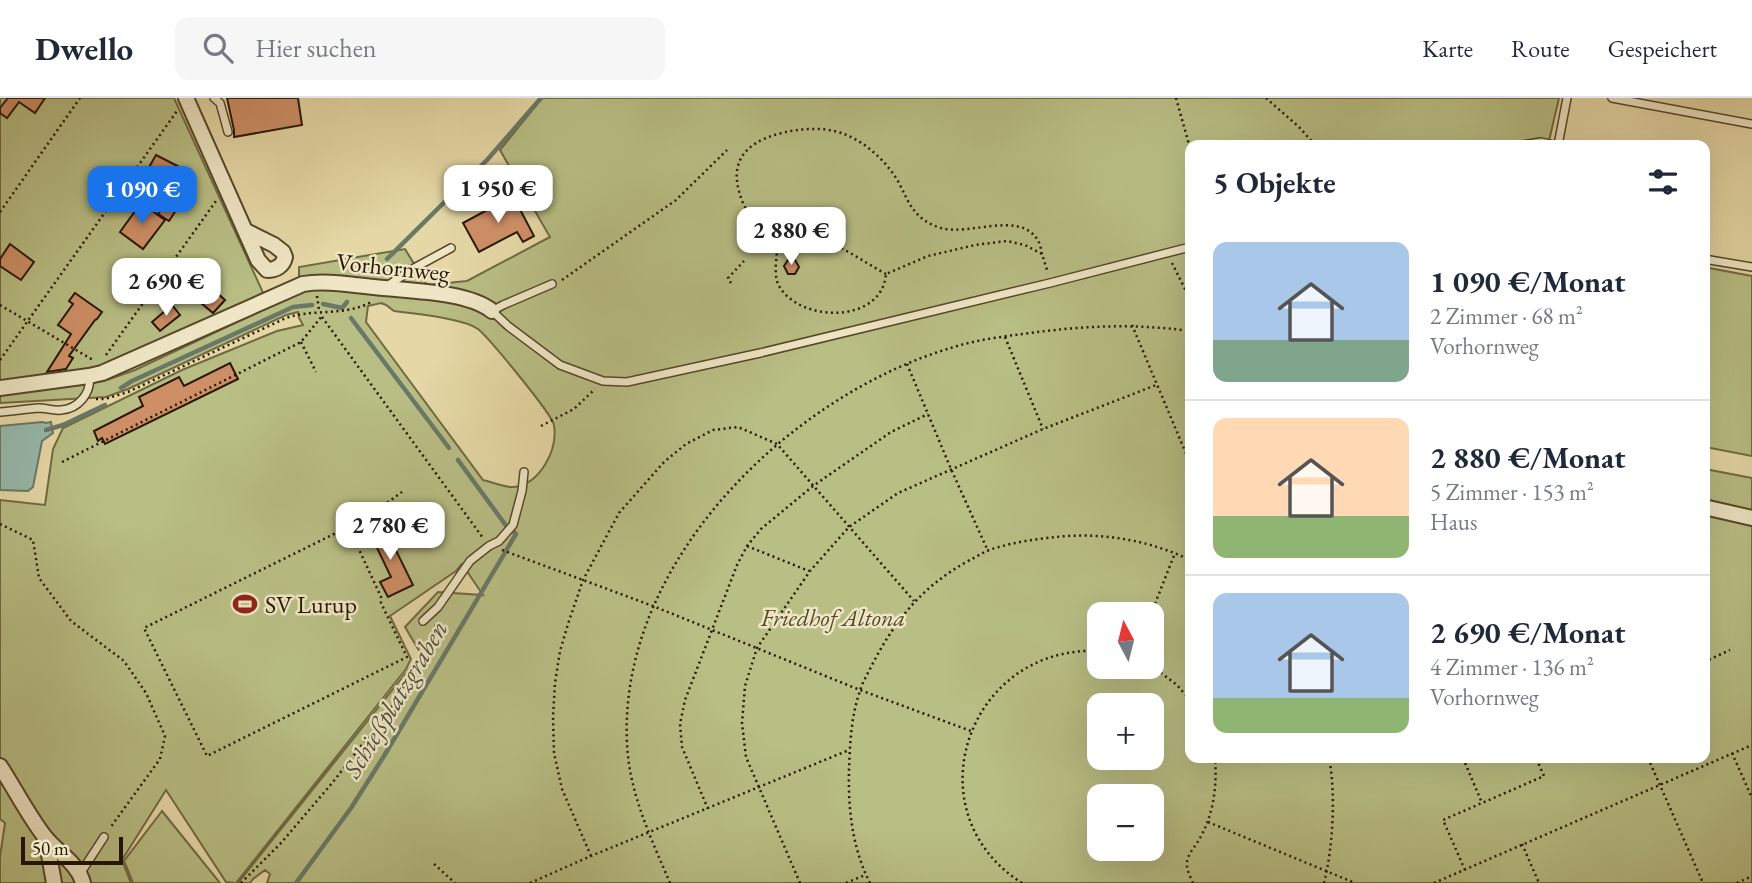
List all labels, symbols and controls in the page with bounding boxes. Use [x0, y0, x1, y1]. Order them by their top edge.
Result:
search box [175, 17, 665, 80]
text: Dwello [35, 27, 133, 70]
icon: search [199, 29, 237, 67]
text: Hier suchen [255, 31, 377, 65]
text: Karte [1422, 33, 1473, 64]
text: Route [1511, 33, 1570, 64]
text: Gespeichert [1608, 33, 1717, 64]
text: 5 Objekte [1213, 163, 1336, 202]
icon: filters [1644, 163, 1682, 201]
pin: 1 090 € [77, 166, 207, 226]
pin: 1 950 € [433, 166, 563, 225]
text: 1 950 € [460, 173, 536, 203]
text: 1 090 € [104, 174, 180, 204]
pin: 2 880 € [726, 208, 856, 267]
text: 2 880 € [753, 215, 829, 245]
street label: Vorhornweg [335, 246, 452, 288]
pin: 2 690 € [101, 258, 231, 318]
text: 1 090 €/Monat [1430, 262, 1625, 301]
text: 2 690 € [128, 266, 204, 296]
icon: home [1269, 270, 1353, 354]
text: 2 Zimmer · 68 m² [1430, 301, 1583, 331]
text: Vorhornweg [1430, 331, 1539, 361]
text: 2 880 €/Monat [1430, 438, 1625, 477]
icon: home [1269, 446, 1353, 530]
text: 5 Zimmer · 153 m² [1430, 477, 1594, 507]
pin: 2 780 € [325, 503, 455, 562]
text: Haus [1430, 507, 1477, 537]
text: 2 780 € [352, 510, 428, 540]
place label: SV Lurup [265, 589, 357, 620]
sports icon: SV Lurup [231, 590, 259, 618]
park label: Friedhof Altona [760, 602, 905, 633]
north arrow [1087, 602, 1164, 679]
map controls [1087, 602, 1164, 861]
text: 2 690 €/Monat [1430, 613, 1625, 652]
water label: Schießplatzgraben [334, 614, 455, 785]
icon: home [1269, 621, 1353, 705]
text: 4 Zimmer · 136 m² [1430, 652, 1594, 682]
text: Vorhornweg [1430, 682, 1539, 712]
button: + [1087, 693, 1164, 770]
button: − [1087, 784, 1164, 861]
scale bar [21, 834, 122, 866]
text: 50 m [32, 836, 69, 861]

